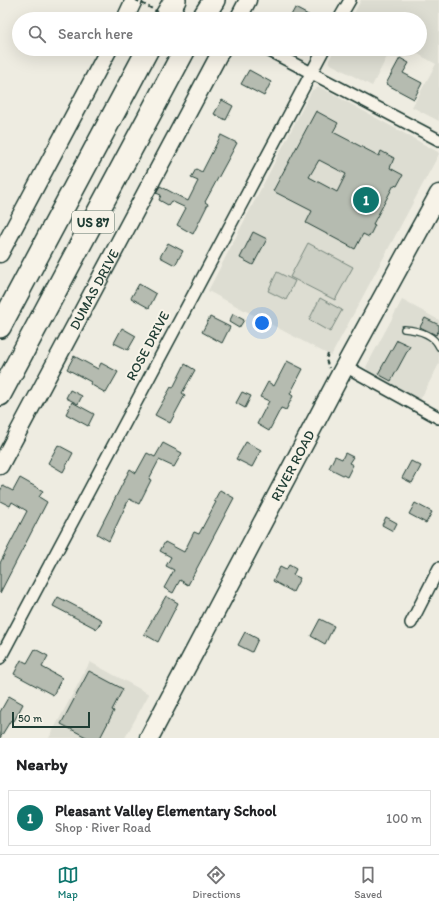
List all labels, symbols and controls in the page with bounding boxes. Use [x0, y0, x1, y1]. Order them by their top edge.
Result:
search box [12, 12, 427, 56]
icon: search [26, 23, 48, 45]
text: Search here [58, 25, 133, 43]
pin: 1 [353, 185, 379, 215]
road number: US 87 [72, 211, 114, 233]
street label: DUMAS DRIVE [66, 246, 123, 333]
street label: ROSE DRIVE [123, 308, 174, 384]
your location [252, 313, 272, 333]
street label: RIVER ROAD [267, 427, 318, 504]
scale bar [12, 710, 90, 729]
text: 50 m [18, 712, 42, 725]
text: Nearby [16, 754, 68, 774]
text: Pleasant Valley Elementary School [55, 802, 277, 820]
text: 1 [27, 811, 33, 826]
text: 100 m [386, 811, 422, 826]
text: Shop · River Road [55, 820, 151, 835]
tab: Map [57, 864, 79, 901]
tab: Directions [192, 864, 241, 901]
tab: Saved [354, 864, 382, 901]

